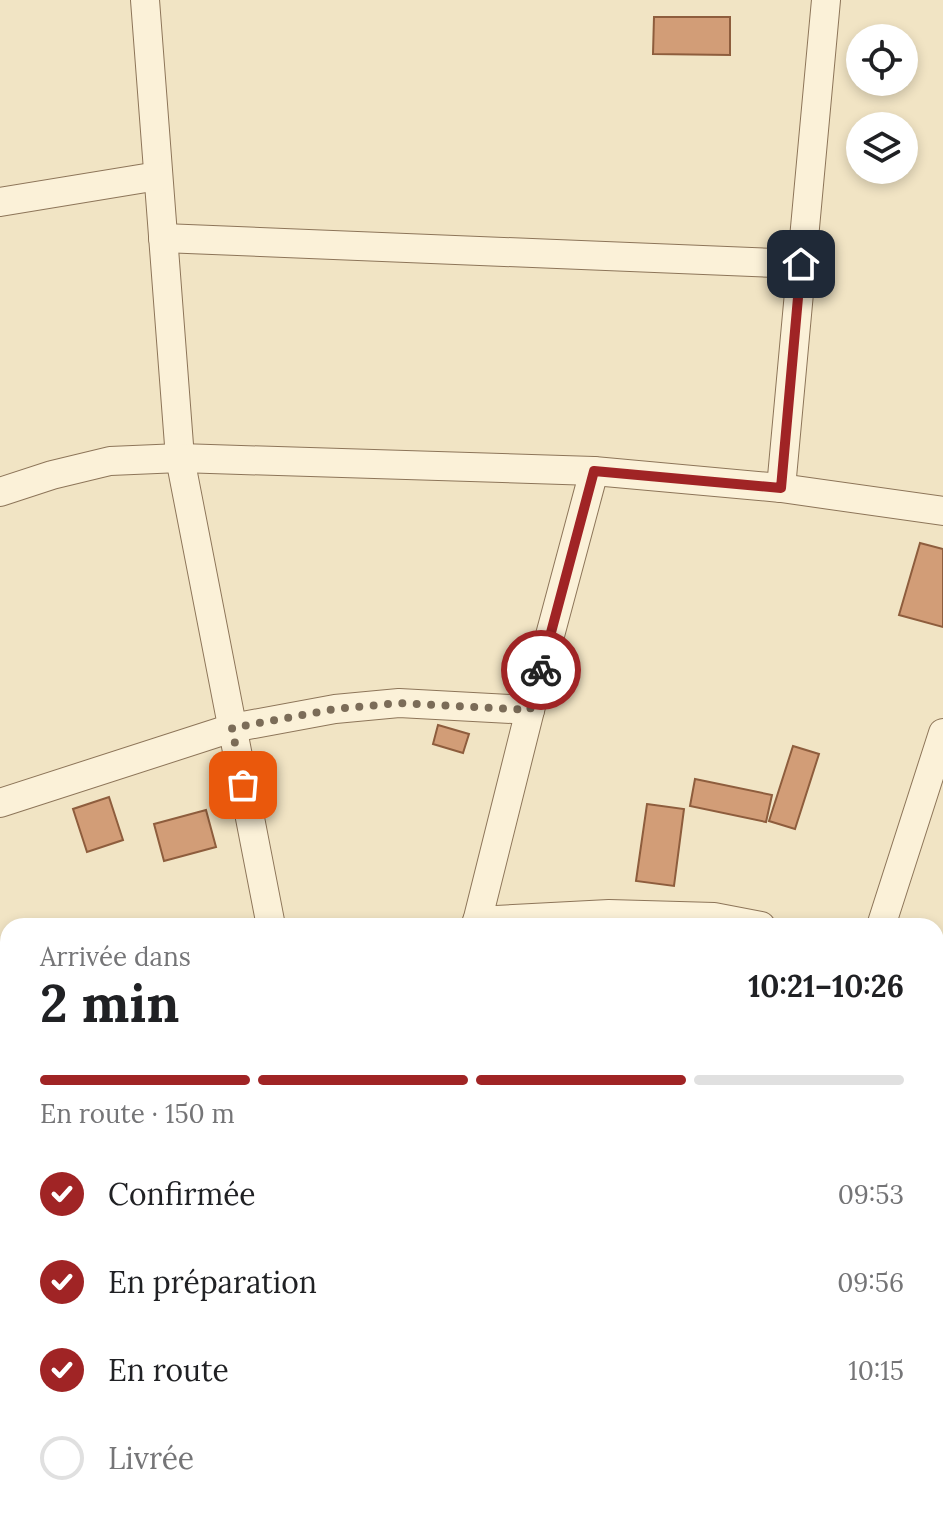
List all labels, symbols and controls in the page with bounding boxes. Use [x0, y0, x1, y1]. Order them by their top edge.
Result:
map controls [846, 24, 918, 184]
button: locate [846, 24, 918, 96]
button: layers [846, 112, 918, 184]
pin [767, 230, 835, 298]
icon: home [779, 242, 823, 286]
courier [501, 630, 581, 710]
icon: bike [519, 648, 563, 692]
pin [209, 751, 277, 819]
icon: bag [221, 763, 265, 807]
text: Arrivée dans [40, 940, 191, 973]
text: 10:21–10:26 [748, 967, 904, 1005]
text: 2 min [40, 970, 179, 1036]
text: En route · 150 m [40, 1097, 235, 1130]
icon: check [40, 1172, 84, 1216]
text: Confirmée [108, 1175, 256, 1213]
text: 09:53 [838, 1178, 904, 1211]
icon: check [40, 1260, 84, 1304]
text: En préparation [108, 1263, 317, 1301]
text: 09:56 [837, 1266, 904, 1299]
icon: check [40, 1348, 84, 1392]
text: En route [108, 1351, 229, 1389]
text: 10:15 [848, 1354, 904, 1387]
text: Livrée [108, 1439, 194, 1477]

